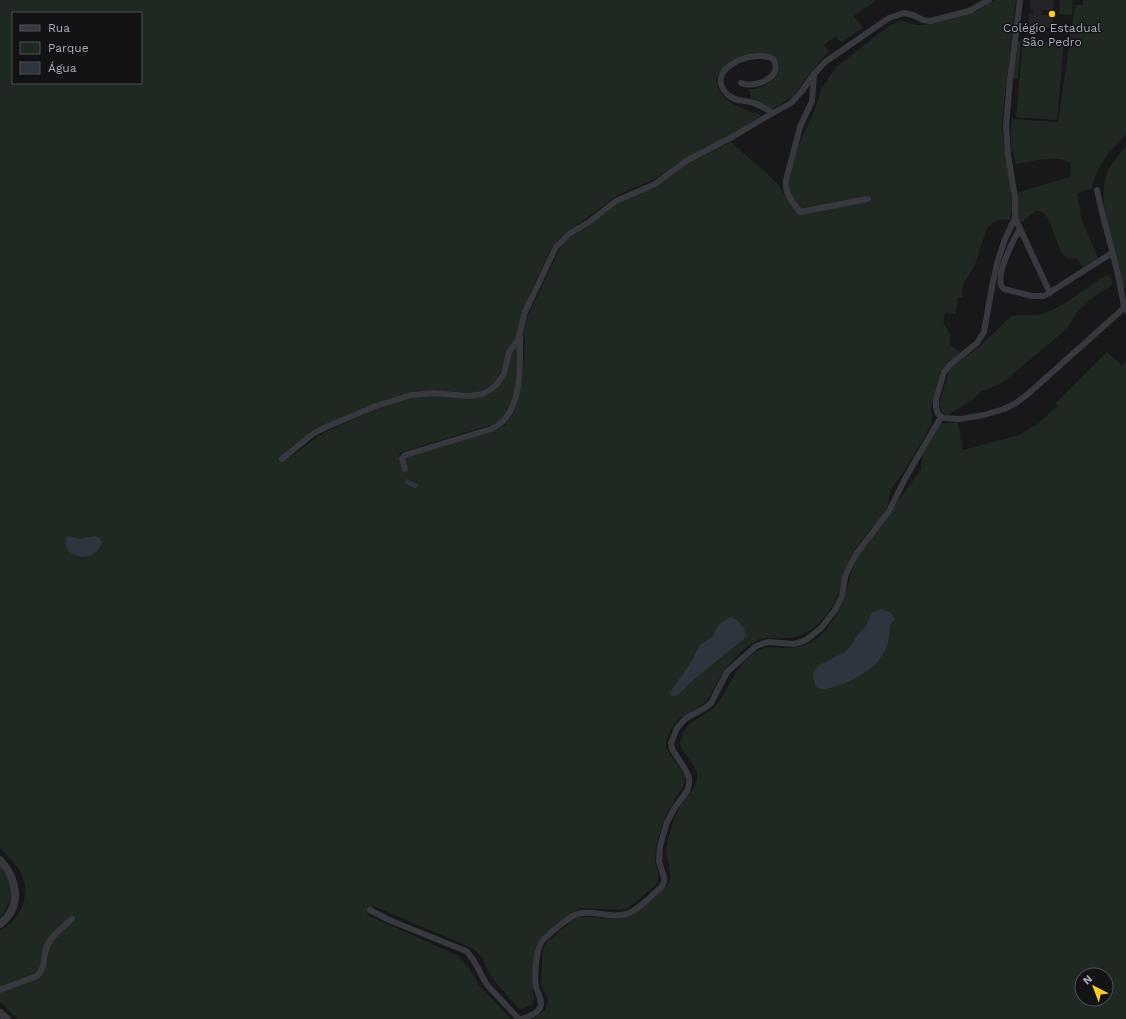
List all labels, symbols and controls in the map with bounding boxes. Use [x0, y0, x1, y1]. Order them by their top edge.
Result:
marker: Colégio Estadual São Pedro [1047, 9, 1057, 19]
legend [12, 12, 142, 84]
text: Rua [48, 21, 70, 35]
place label: Colégio Estadual São Pedro [1003, 21, 1101, 49]
text: Parque [48, 41, 89, 55]
text: Água [48, 61, 77, 75]
north arrow [1074, 967, 1114, 1007]
text: N [1080, 972, 1095, 987]

